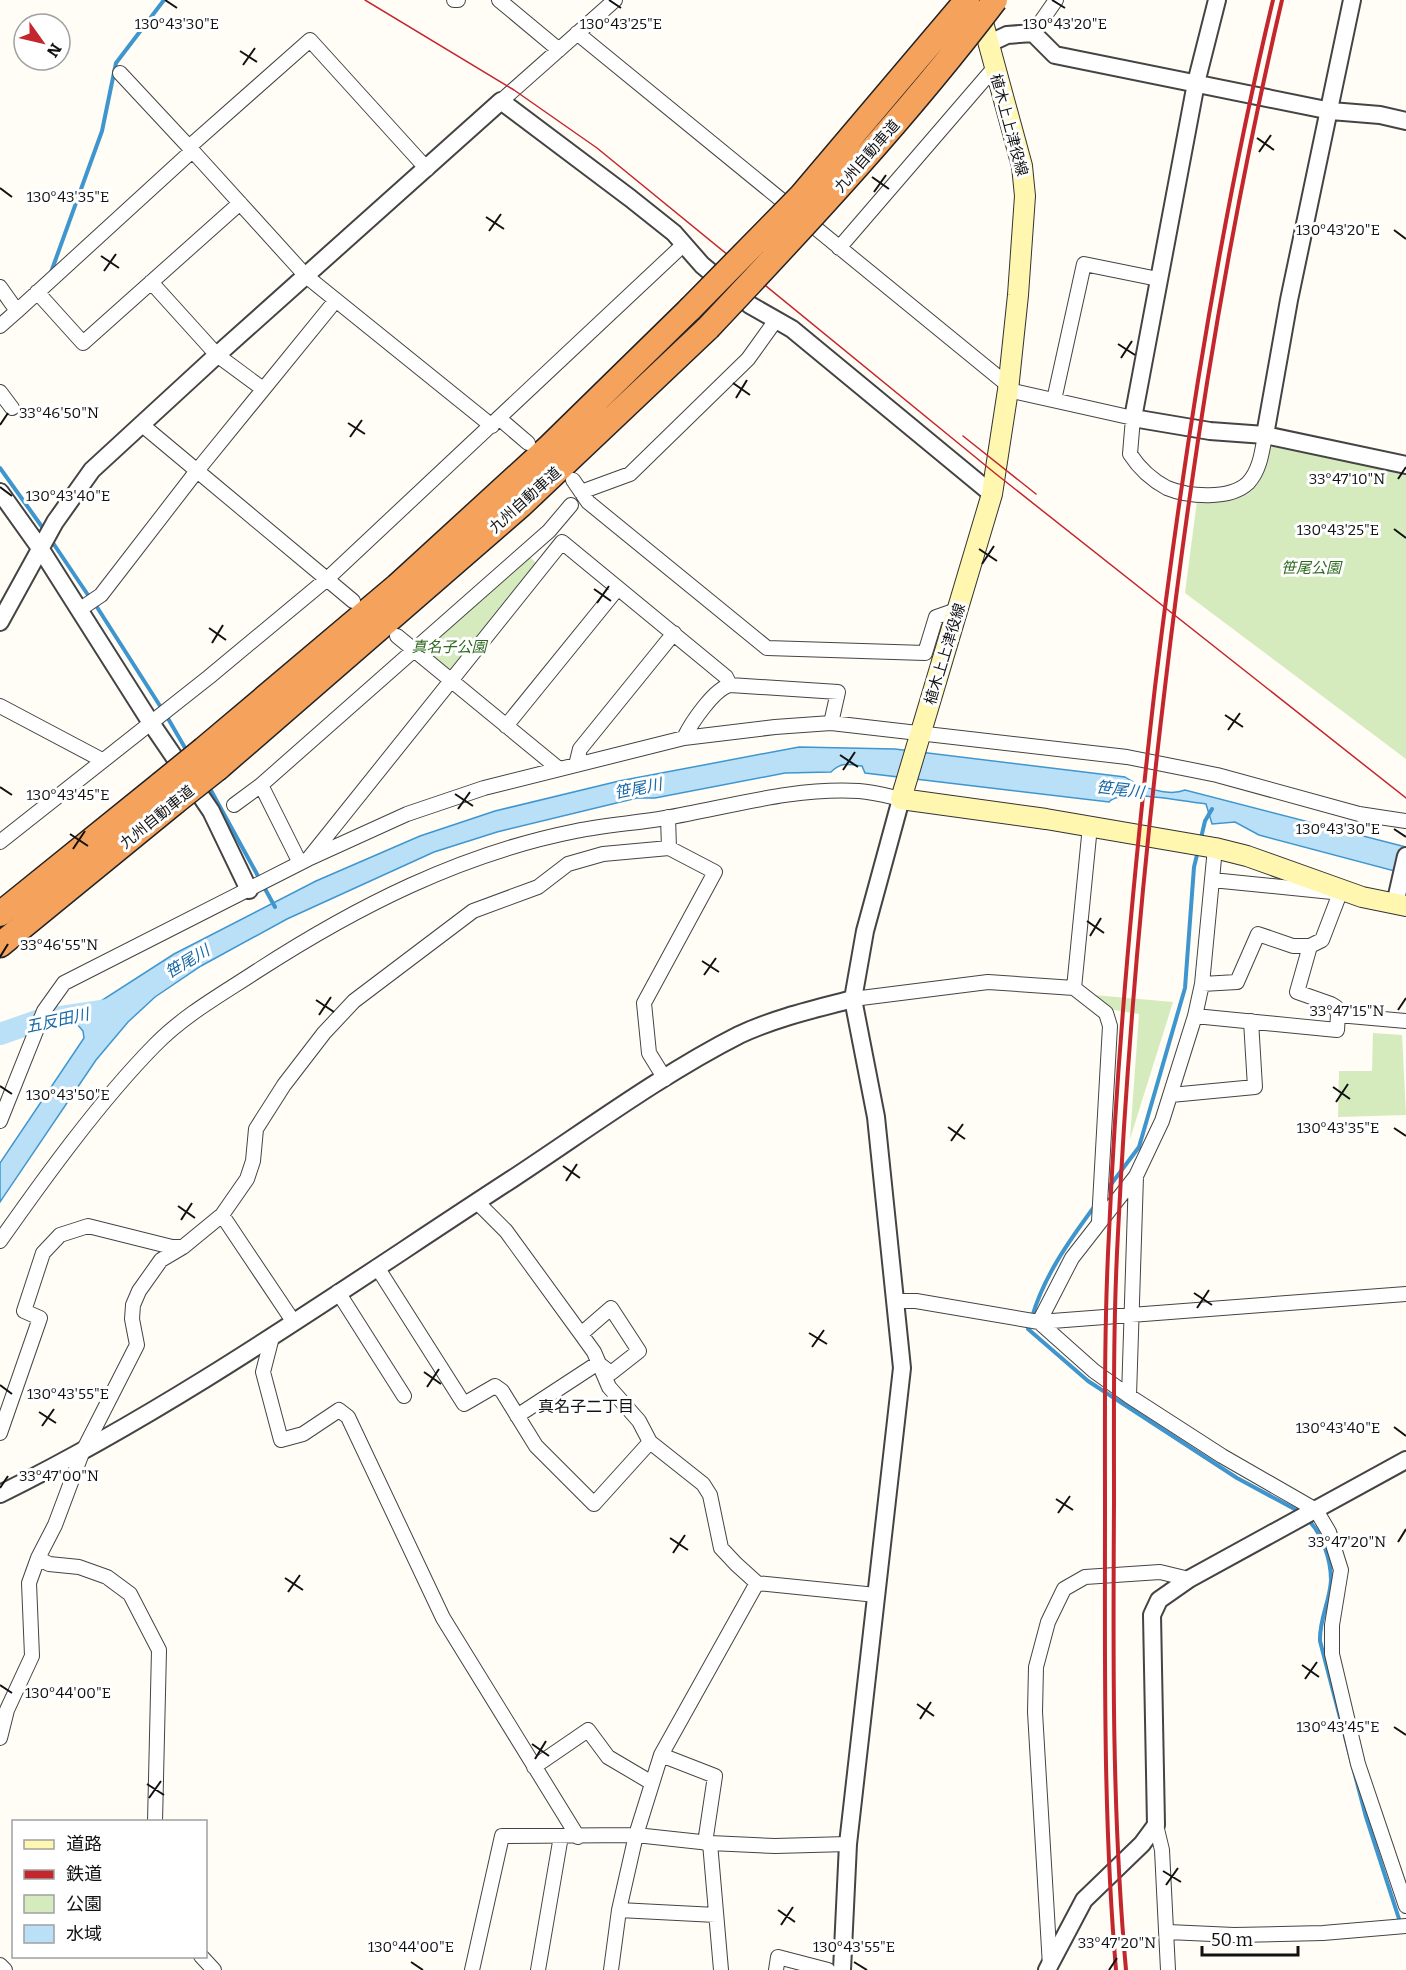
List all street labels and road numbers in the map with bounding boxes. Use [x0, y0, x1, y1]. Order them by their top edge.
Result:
street label: 植木上上津役線 [987, 72, 1031, 178]
street label: 九州自動車道 [831, 116, 903, 196]
street label: 九州自動車道 [486, 463, 564, 537]
street label: 植木上上津役線 [921, 601, 969, 707]
street label: 九州自動車道 [116, 782, 198, 852]

